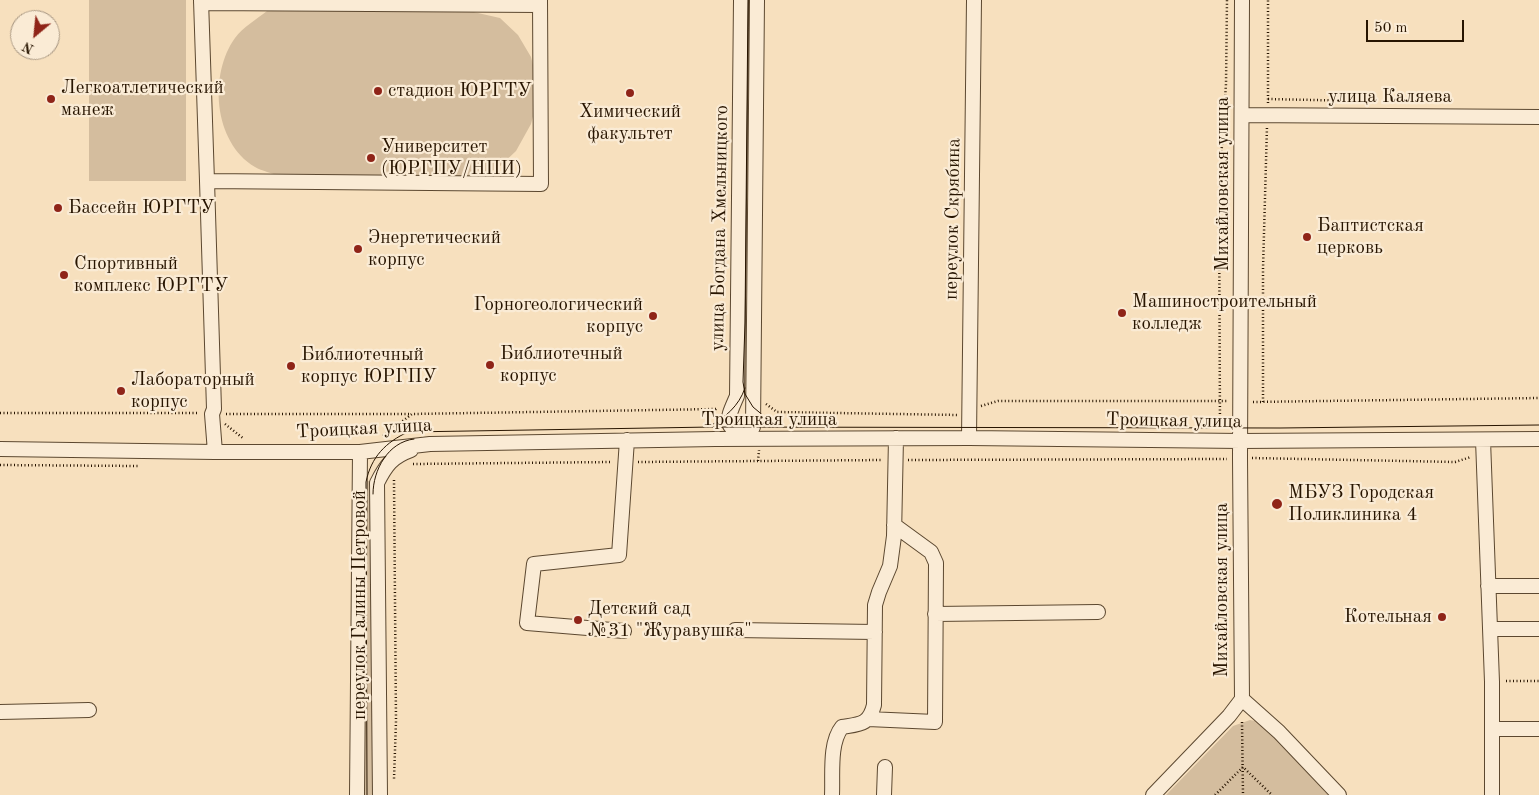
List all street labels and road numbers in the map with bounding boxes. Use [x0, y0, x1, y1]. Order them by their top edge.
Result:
street label: улица Каляева [1328, 86, 1452, 108]
street label: Михайловская улица [1212, 97, 1234, 271]
street label: улица Богдана Хмельницкого [706, 105, 734, 351]
street label: переулок Скрябина [940, 138, 966, 300]
street label: Троицкая улица [1106, 408, 1242, 434]
street label: Троицкая улица [701, 409, 837, 431]
street label: Троицкая улица [295, 414, 433, 444]
street label: переулок Галины Петровой [349, 490, 371, 720]
street label: Михайловская улица [1211, 503, 1233, 677]

